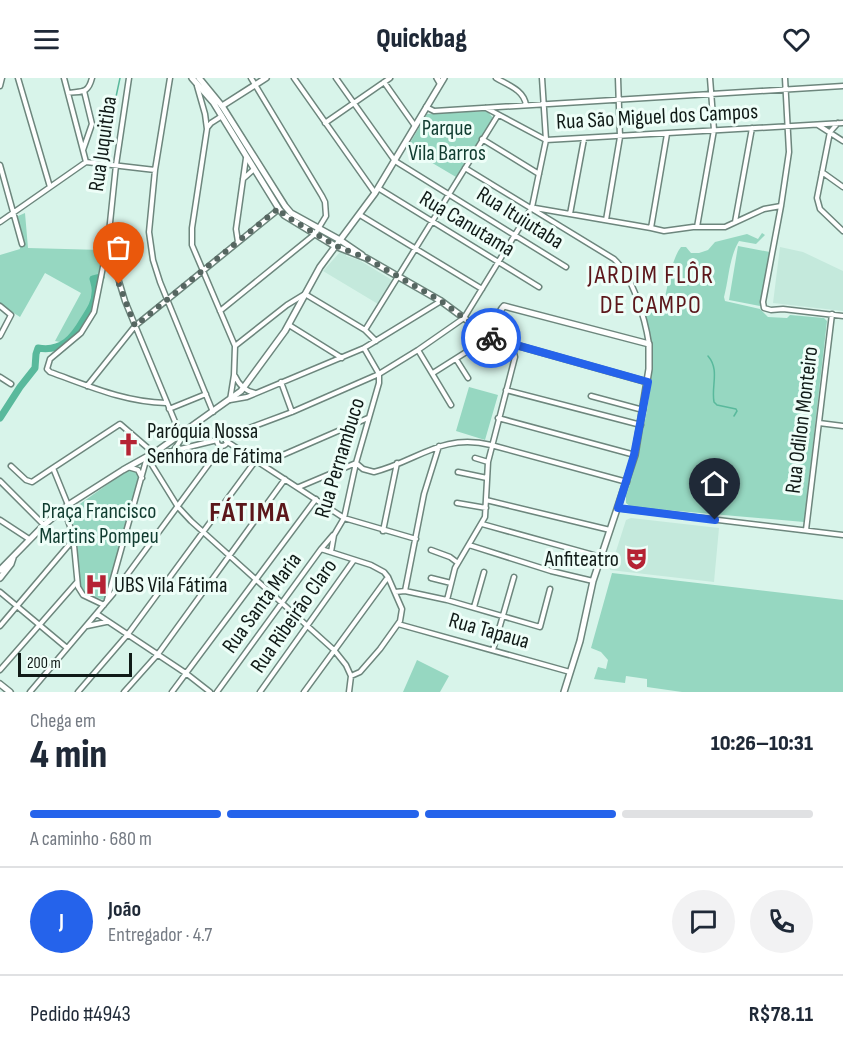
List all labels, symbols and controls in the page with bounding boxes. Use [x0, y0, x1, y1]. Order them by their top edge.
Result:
icon: menu [30, 23, 63, 56]
text: Quickbag [376, 23, 467, 55]
icon: heart [780, 23, 813, 56]
street label: Rua Juquitiba [83, 95, 123, 193]
street label: Rua São Miguel dos Campos [555, 98, 759, 136]
park label: Parque Vila Barros [408, 115, 486, 167]
street label: Rua Ituiutaba [471, 181, 569, 255]
street label: Rua Canutama [414, 185, 520, 263]
pin [93, 222, 144, 284]
icon: bag [102, 231, 135, 264]
district label: JARDIM FLÔR DE CAMPO [587, 260, 714, 321]
courier [461, 308, 521, 368]
icon: bike [475, 322, 508, 355]
street label: Rua Odilon Monteiro [780, 345, 824, 495]
street label: Rua Pernambuco [309, 395, 371, 521]
place label: Paróquia Nossa Senhora de Fátima [147, 418, 282, 470]
church icon: Paróquia Nossa Senhora de Fátima [116, 431, 142, 457]
pin [689, 458, 740, 520]
icon: home [698, 467, 731, 500]
district label: FÁTIMA [209, 496, 291, 529]
park label: Praça Francisco Martins Pompeu [39, 498, 159, 550]
place label: Anfiteatro [543, 546, 619, 573]
theatre icon: Anfiteatro [624, 546, 650, 572]
street label: Rua Santa Maria [216, 547, 308, 659]
street label: Rua Ribeirão Claro [245, 554, 343, 678]
hospital icon: UBS Vila Fátima [83, 572, 109, 598]
place label: UBS Vila Fátima [114, 572, 227, 599]
street label: Rua Tapaua [446, 607, 532, 655]
scale bar [18, 650, 132, 678]
text: 200 m [27, 654, 61, 673]
text: Chega em [30, 709, 96, 733]
text: 10:26–10:31 [711, 730, 813, 757]
text: 4 min [30, 732, 107, 779]
text: A caminho · 680 m [30, 827, 152, 851]
button: chat [672, 890, 735, 953]
button: phone [750, 890, 813, 953]
text: João [108, 896, 141, 923]
text: J [59, 908, 64, 935]
text: Entregador · 4.7 [108, 923, 212, 947]
text: Pedido #4943 [30, 1001, 131, 1028]
text: R$78.11 [749, 1001, 813, 1028]

